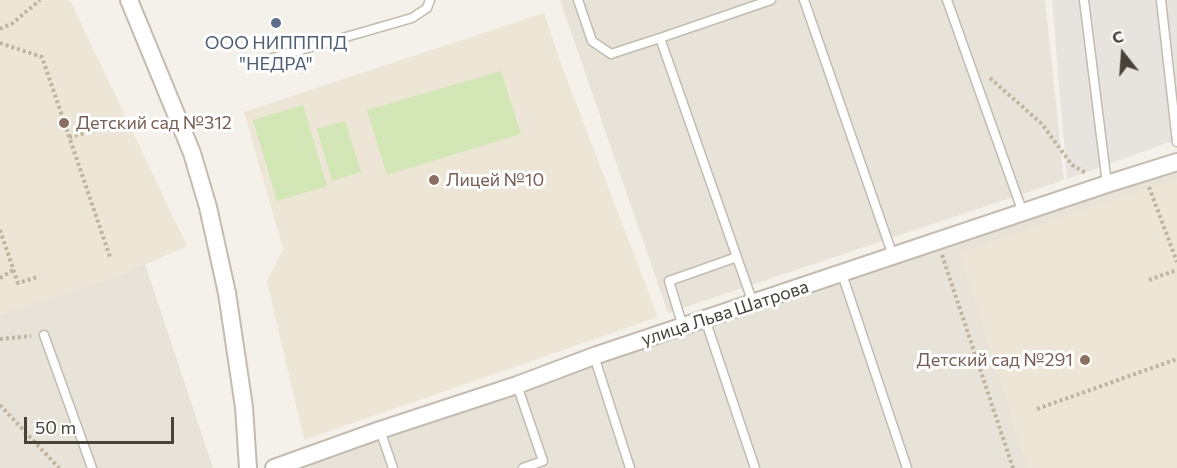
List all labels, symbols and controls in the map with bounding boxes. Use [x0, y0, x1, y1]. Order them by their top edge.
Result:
marker: ООО НИППППД "НЕДРА" [269, 16, 283, 30]
north arrow [1093, 24, 1153, 84]
text: С [1110, 26, 1126, 47]
place label: ООО НИППППД "НЕДРА" [205, 32, 347, 74]
place label: Детский сад №312 [76, 112, 232, 134]
marker: Детский сад №312 [57, 116, 71, 130]
place label: Лицей №10 [446, 169, 544, 191]
marker: Лицей №10 [427, 173, 441, 187]
street label: улица Льва Шатрова [639, 276, 811, 350]
place label: Детский сад №291 [917, 349, 1073, 371]
marker: Детский сад №291 [1078, 353, 1092, 367]
scale bar [27, 405, 177, 443]
text: 50 m [35, 416, 76, 438]

